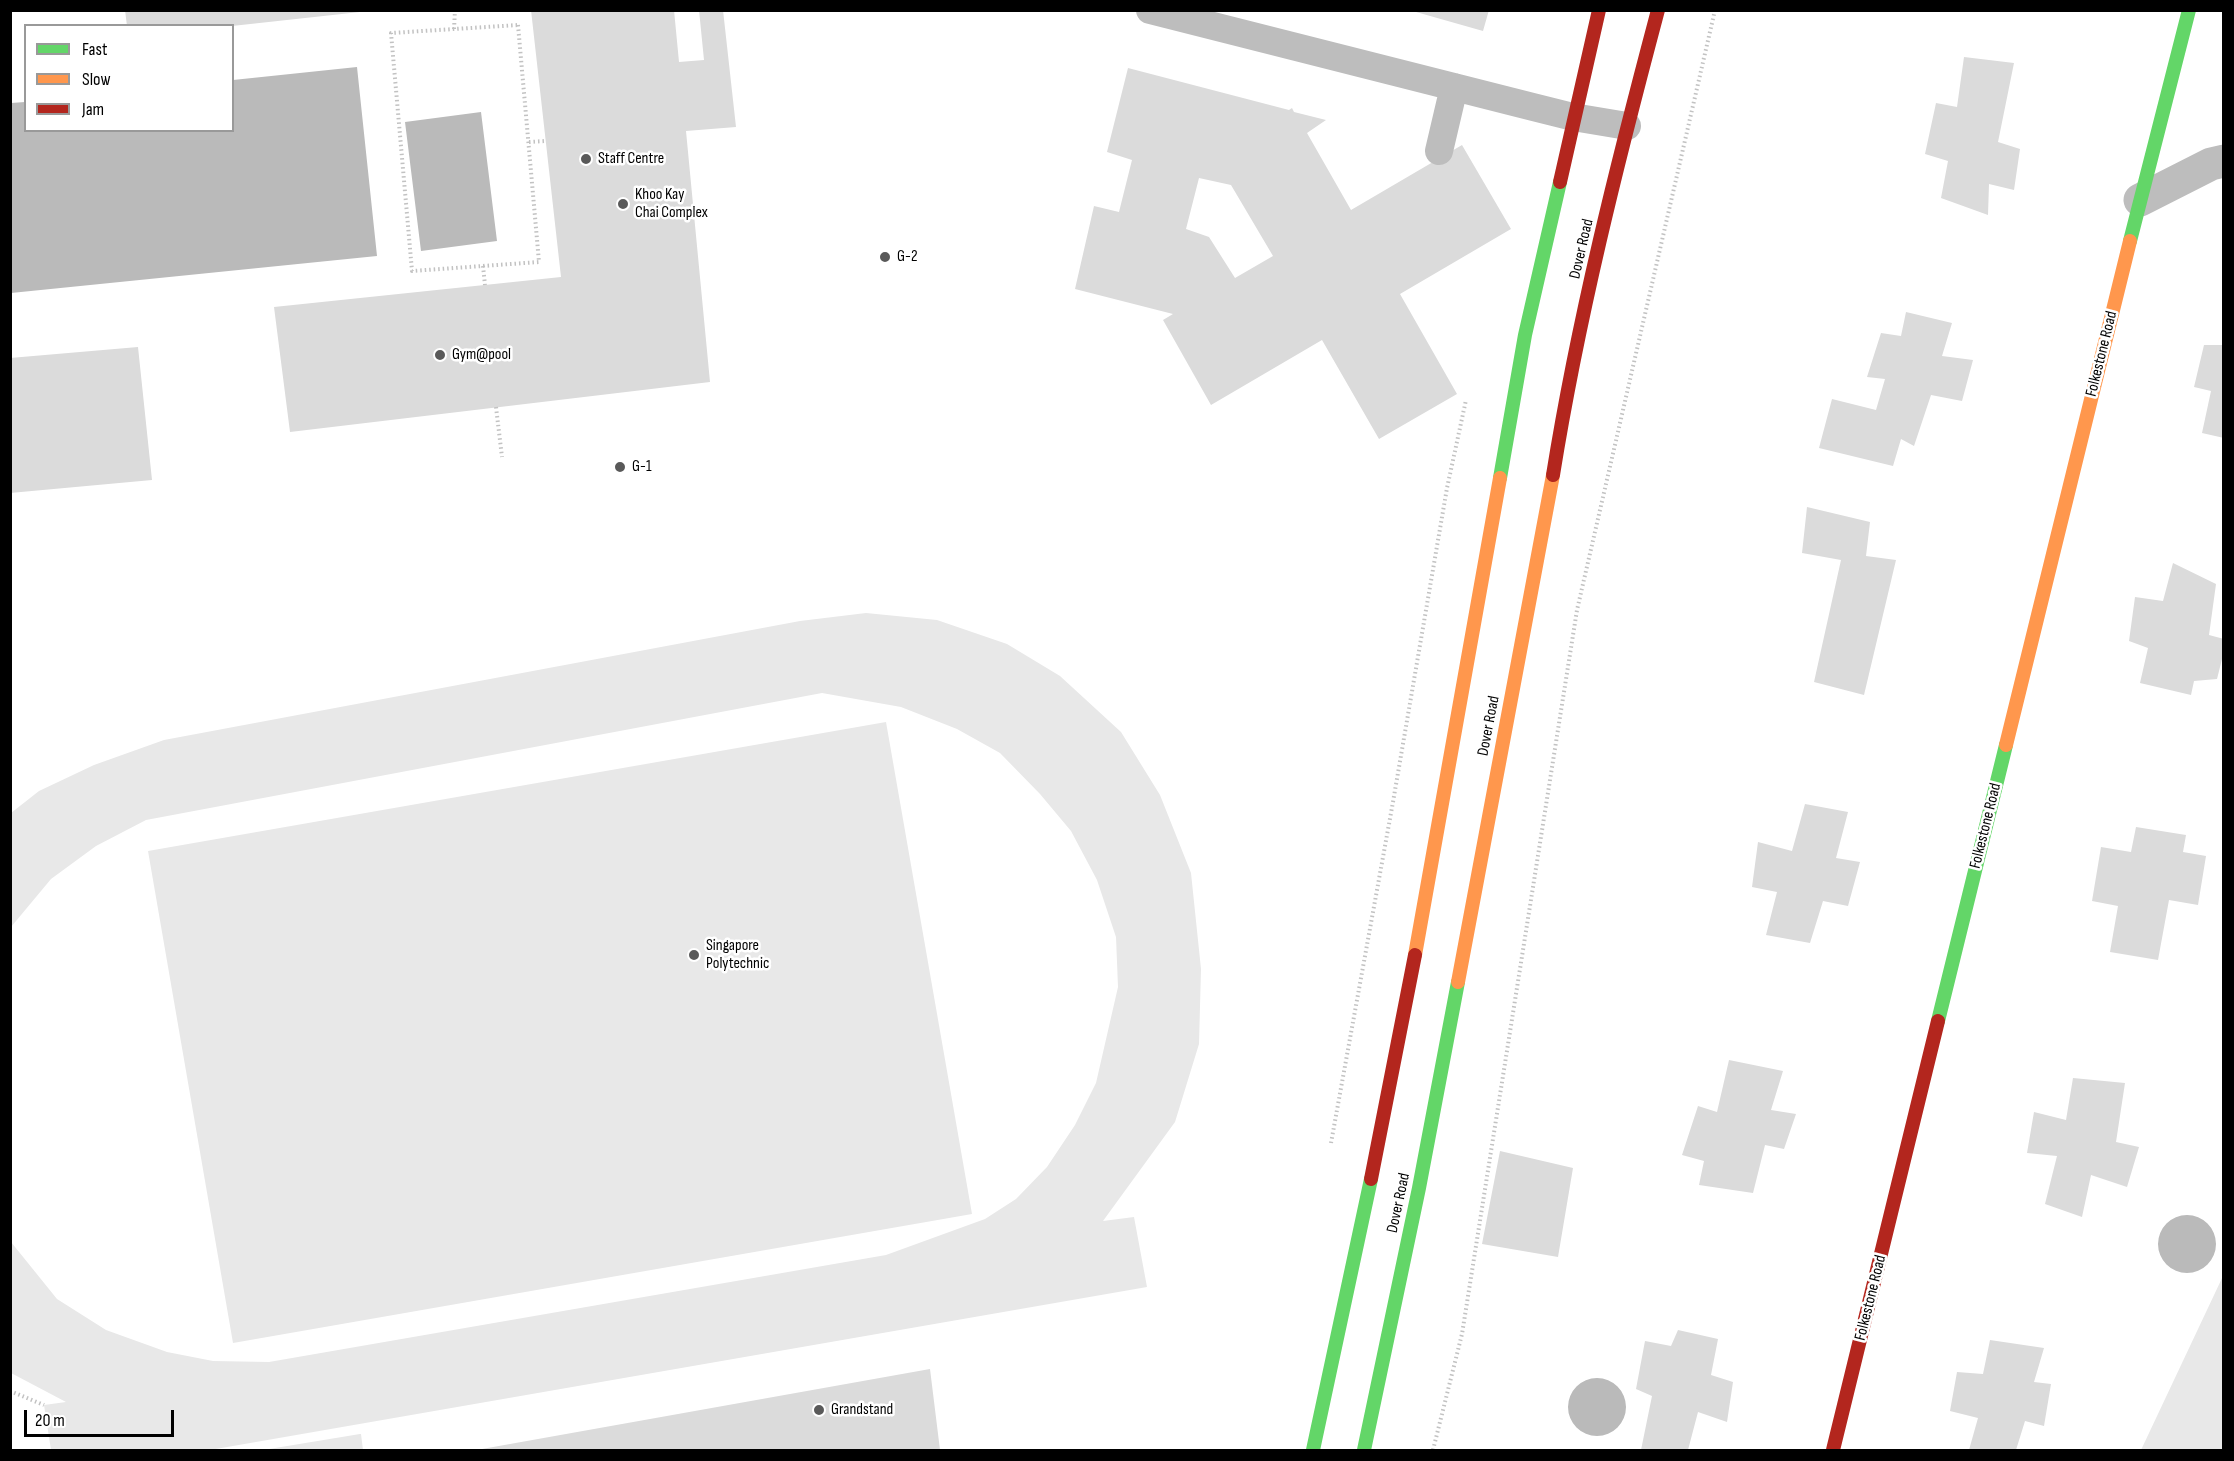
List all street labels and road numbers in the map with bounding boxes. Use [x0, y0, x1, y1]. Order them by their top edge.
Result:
street label: Dover Road [1566, 217, 1598, 281]
street label: Folkestone Road [2082, 309, 2122, 399]
street label: Dover Road [1474, 694, 1504, 758]
street label: Folkestone Road [1966, 781, 2006, 871]
street label: Dover Road [1383, 1171, 1415, 1235]
street label: Folkestone Road [1851, 1253, 1891, 1343]

